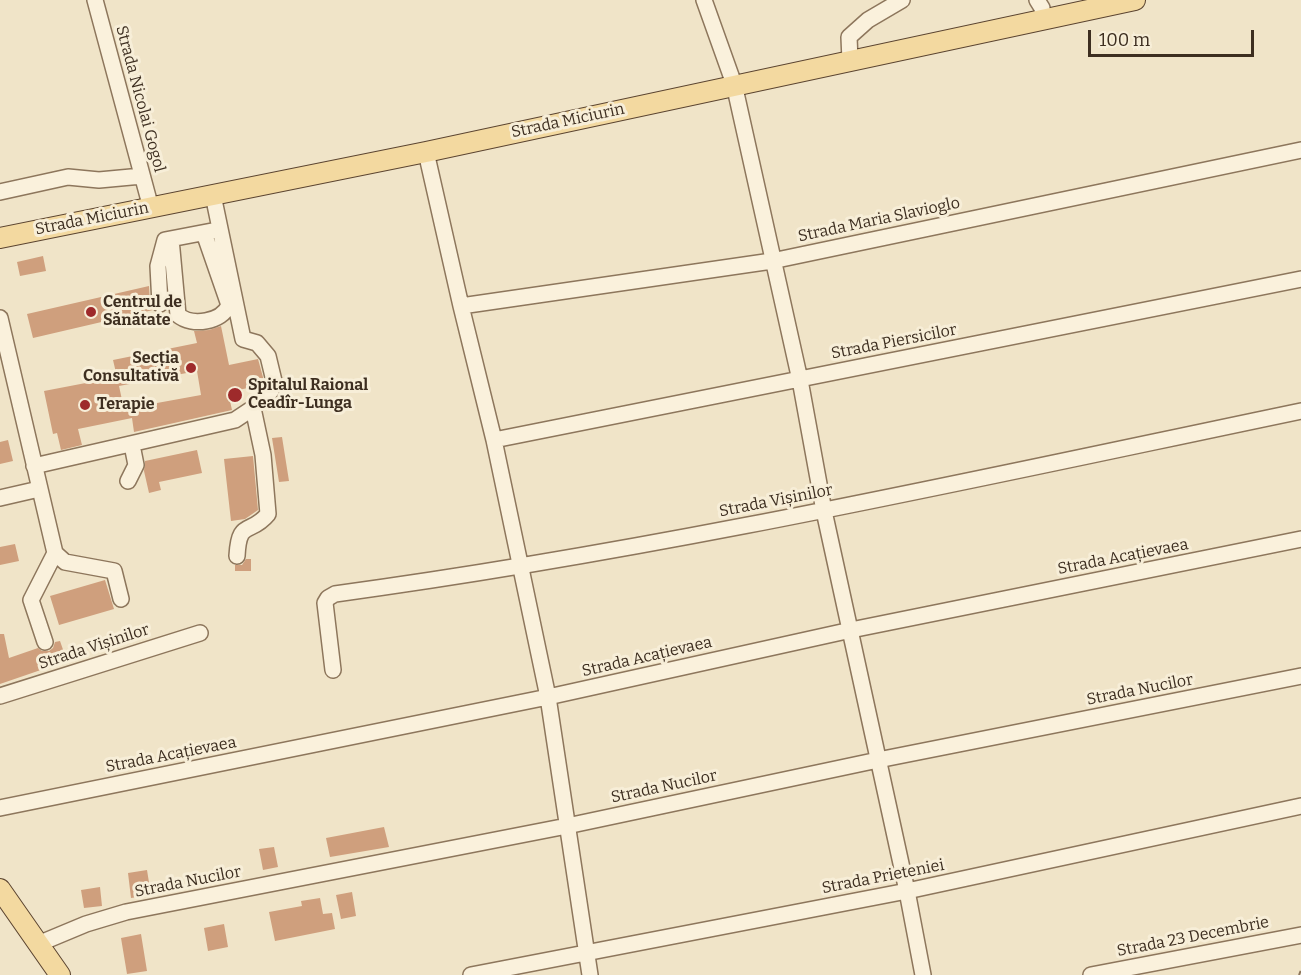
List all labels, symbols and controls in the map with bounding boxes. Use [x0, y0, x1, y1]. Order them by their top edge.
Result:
scale bar [1091, 18, 1258, 56]
street label: Strada Nicolai Gogol [111, 24, 169, 174]
text: 100 m [1099, 29, 1150, 51]
street label: Strada Miciurin [510, 100, 626, 142]
street label: Strada Maria Slavioglo [796, 193, 962, 247]
street label: Strada Miciurin [34, 199, 150, 239]
place label: Centrul de Sănătate [103, 293, 182, 331]
marker: Centrul de Sănătate [84, 305, 98, 319]
street label: Strada Piersicilor [830, 320, 958, 364]
place label: Secția Consultativă [83, 349, 179, 387]
marker: Secția Consultativă [184, 361, 198, 375]
place label: Spitalul Raional Ceadîr-Lunga [248, 376, 368, 414]
marker: Spitalul Raional Ceadîr-Lunga [226, 386, 244, 404]
place label: Terapie [97, 395, 155, 415]
marker: Terapie [78, 398, 92, 412]
street label: Strada Vișinilor [718, 481, 834, 521]
street label: Strada Acațievaea [1056, 535, 1190, 579]
street label: Strada Vișinilor [36, 620, 152, 674]
street label: Strada Acațievaea [580, 633, 714, 681]
street label: Strada Nucilor [1085, 670, 1195, 710]
street label: Strada Acațievaea [104, 733, 238, 777]
street label: Strada Nucilor [609, 766, 719, 808]
street label: Strada Prieteniei [820, 856, 946, 898]
street label: Strada Nucilor [133, 862, 243, 902]
street label: Strada 23 Decembrie [1115, 913, 1271, 961]

